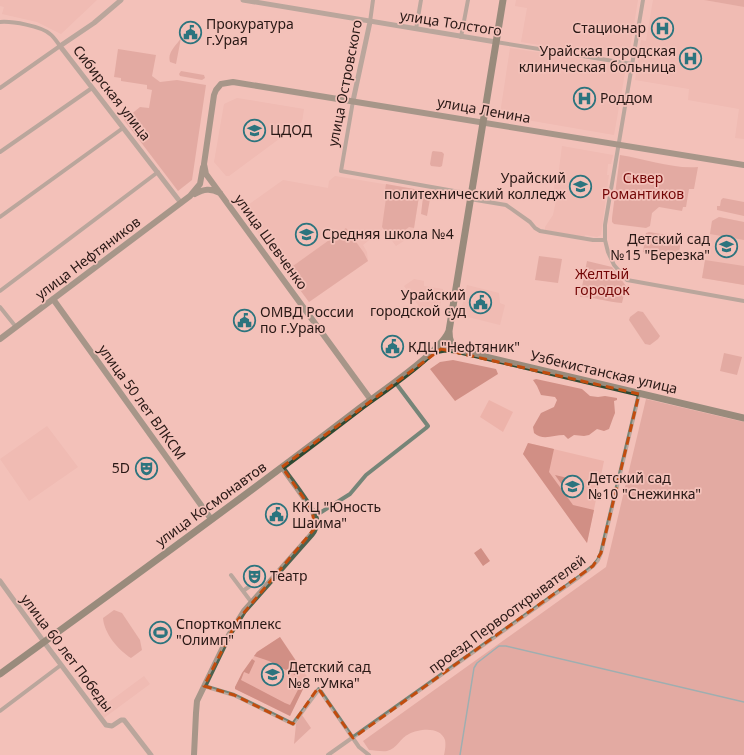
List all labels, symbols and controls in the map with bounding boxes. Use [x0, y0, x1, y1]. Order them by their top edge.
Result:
street label: улица Толстого [399, 5, 503, 40]
place label: Прокуратура г.Урая [206, 14, 294, 49]
hospital icon: Стационар [649, 15, 675, 41]
street label: улица Островского [323, 18, 366, 148]
place label: Стационар [572, 18, 646, 37]
public building icon: Прокуратура г.Урая [178, 19, 204, 45]
street label: Сибирская улица [69, 41, 156, 144]
place label: Урайская городская клиническая больница [519, 41, 676, 76]
hospital icon: Урайская городская клиническая больница [678, 46, 704, 72]
hospital icon: Роддом [571, 85, 597, 111]
place label: Роддом [600, 88, 653, 107]
street label: улица Ленина [436, 92, 532, 127]
school or university icon: ЦДОД [242, 117, 268, 143]
place label: ЦДОД [270, 120, 313, 139]
place label: Урайский политехнический колледж [384, 168, 566, 203]
park label: Сквер Романтиков [602, 168, 684, 203]
school or university icon: Урайский политехнический колледж [568, 173, 594, 199]
street label: улица Шевченко [230, 190, 312, 293]
street label: улица Нефтяников [31, 212, 144, 303]
school or university icon: Средняя школа №4 [294, 221, 320, 247]
place label: Средняя школа №4 [322, 224, 454, 243]
place label: Детский сад №15 "Березка" [610, 229, 710, 264]
school or university icon: Детский сад №15 "Березка" [713, 234, 739, 260]
park label: Желтый городок [574, 264, 630, 299]
place label: Урайский городской суд [370, 285, 466, 320]
public building icon: Урайский городской суд [468, 290, 494, 316]
place label: ОМВД России по г.Ураю [260, 302, 354, 337]
public building icon: ОМВД России по г.Ураю [232, 307, 258, 333]
public building icon: КДЦ "Нефтяник" [380, 334, 406, 360]
place label: КДЦ "Нефтяник" [408, 337, 520, 356]
street label: улица 50 лет ВЛКСМ [94, 340, 191, 463]
street label: Узбекистанская улица [529, 345, 680, 398]
theatre icon: 5D [133, 455, 159, 481]
street label: улица Космонавтов [151, 457, 270, 550]
place label: 5D [112, 458, 130, 477]
place label: Детский сад №10 "Снежинка" [588, 468, 701, 503]
school or university icon: Детский сад №10 "Снежинка" [559, 473, 585, 499]
place label: ККЦ "Юность Шаима" [292, 497, 381, 532]
public building icon: ККЦ "Юность Шаима" [263, 502, 289, 528]
street label: проезд Первооткрывателей [424, 550, 589, 677]
theatre icon: Театр [241, 563, 267, 589]
place label: Театр [270, 566, 308, 585]
street label: улица 60 лет Победы [17, 590, 118, 715]
place label: Спорткомплекс "Олимп" [176, 614, 281, 649]
sports icon: Спорткомплекс "Олимп" [147, 619, 173, 645]
place label: Детский сад №8 "Умка" [288, 657, 371, 692]
school or university icon: Детский сад №8 "Умка" [260, 662, 286, 688]

